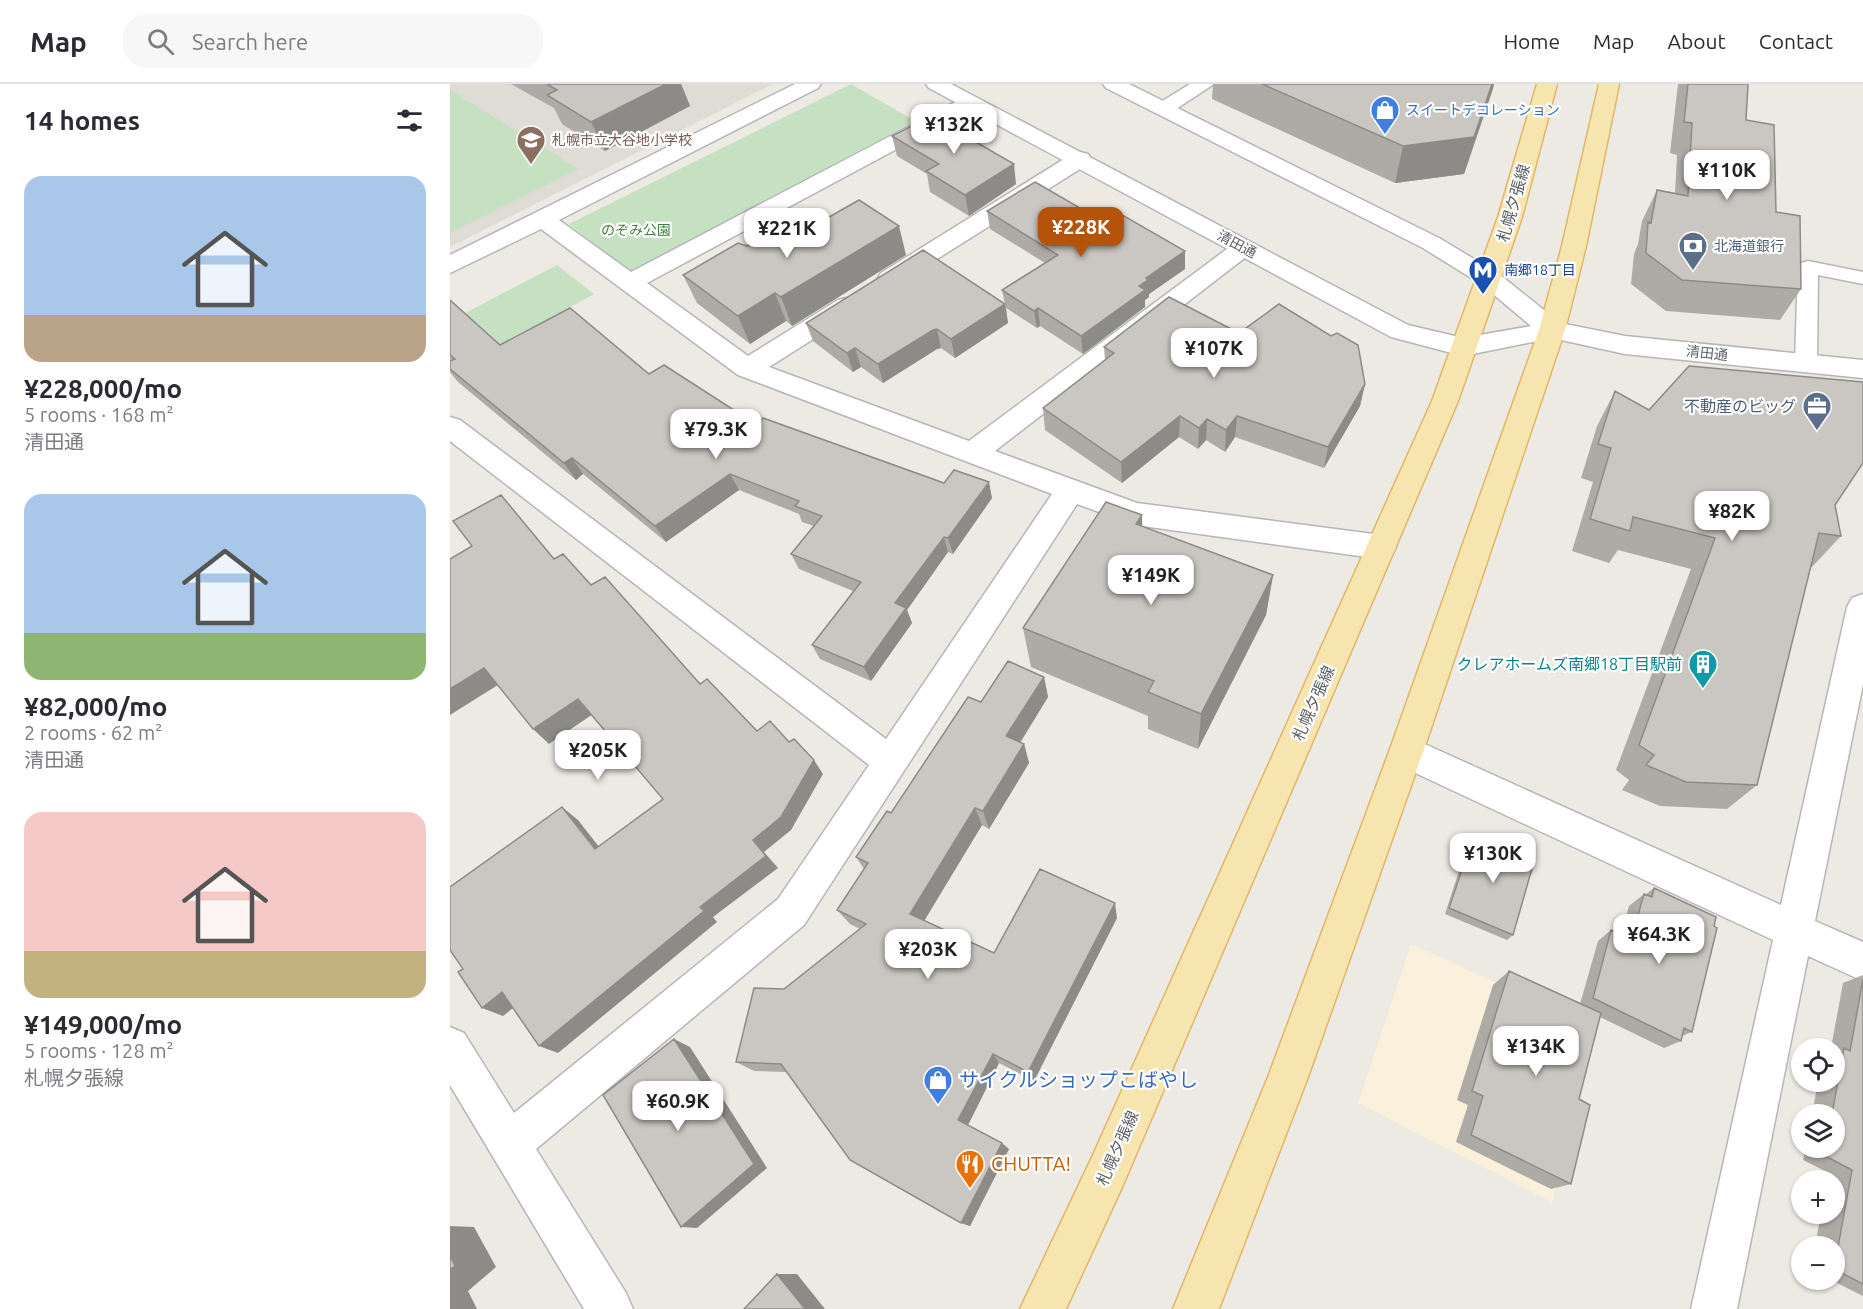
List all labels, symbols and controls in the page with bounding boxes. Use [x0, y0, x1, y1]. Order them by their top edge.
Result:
search box [123, 14, 543, 68]
icon: search [144, 25, 177, 58]
text: Map [30, 26, 87, 57]
text: Search here [192, 29, 308, 54]
text: Home [1503, 29, 1560, 53]
text: Map [1593, 29, 1634, 53]
text: About [1667, 29, 1726, 53]
text: Contact [1759, 29, 1833, 53]
shop icon: スイートデコレーション [1369, 94, 1401, 136]
place label: スイートデコレーション [1406, 102, 1560, 118]
icon: filters [393, 104, 426, 137]
pin: ¥132K [912, 104, 996, 155]
text: 14 homes [24, 106, 140, 135]
text: ¥132K [925, 112, 983, 135]
school or university icon: 札幌市立大谷地小学校 [515, 124, 547, 166]
place label: 札幌市立大谷地小学校 [552, 132, 692, 148]
pin: ¥110K [1685, 150, 1769, 201]
text: ¥110K [1698, 158, 1756, 181]
street label: 札幌夕張線 [1493, 162, 1533, 244]
pin: ¥228K [1039, 207, 1123, 258]
pin: ¥221K [745, 208, 829, 259]
icon: home [171, 215, 279, 323]
text: ¥228K [1052, 215, 1110, 238]
text: ¥221K [758, 216, 816, 239]
park label: のぞみ公園 [601, 222, 671, 238]
street label: 清田通 [1215, 227, 1259, 261]
bank icon: 北海道銀行 [1677, 230, 1709, 272]
place label: 北海道銀行 [1714, 238, 1784, 254]
metro station icon: 南郷18丁目 [1467, 254, 1499, 296]
place label: 南郷18丁目 [1504, 262, 1576, 278]
pin: ¥107K [1172, 328, 1256, 379]
text: ¥107K [1185, 336, 1243, 359]
street label: 清田通 [1685, 343, 1729, 363]
text: ¥228,000/mo [24, 374, 182, 403]
office icon: 不動産のビッグ [1801, 390, 1833, 432]
place label: 不動産のビッグ [1684, 397, 1796, 415]
text: 5 rooms · 168 m² [24, 403, 174, 426]
pin: ¥79.3K [667, 409, 765, 460]
text: ¥79.3K [684, 417, 748, 440]
text: 清田通 [24, 430, 84, 453]
pin: ¥82K [1696, 491, 1768, 542]
text: ¥82K [1708, 499, 1756, 522]
icon: home [171, 533, 279, 641]
pin: ¥149K [1109, 555, 1193, 606]
text: ¥149K [1122, 563, 1180, 586]
building icon: クレアホームズ南郷18丁目駅前 [1687, 648, 1719, 690]
place label: クレアホームズ南郷18丁目駅前 [1456, 655, 1682, 673]
street label: 札幌夕張線 [1289, 663, 1337, 743]
text: ¥82,000/mo [24, 692, 167, 721]
text: 2 rooms · 62 m² [24, 721, 162, 744]
pin: ¥205K [556, 730, 640, 781]
text: ¥205K [569, 738, 627, 761]
text: 清田通 [24, 748, 84, 771]
pin: ¥130K [1451, 833, 1535, 884]
text: ¥130K [1464, 841, 1522, 864]
icon: home [171, 851, 279, 959]
pin: ¥64.3K [1610, 914, 1708, 965]
text: ¥64.3K [1627, 922, 1691, 945]
pin: ¥203K [886, 929, 970, 980]
text: ¥203K [899, 937, 957, 960]
text: ¥149,000/mo [24, 1010, 182, 1039]
pin: ¥134K [1494, 1026, 1578, 1077]
text: ¥134K [1507, 1034, 1565, 1057]
map controls [1791, 1038, 1845, 1290]
button: locate [1791, 1038, 1845, 1092]
text: 5 rooms · 128 m² [24, 1039, 174, 1062]
shop icon: サイクルショップこばやし [922, 1064, 954, 1106]
text: 札幌夕張線 [24, 1066, 124, 1089]
place label: サイクルショップこばやし [959, 1068, 1198, 1091]
pin: ¥60.9K [629, 1081, 727, 1132]
text: ¥60.9K [646, 1089, 710, 1112]
button: layers [1791, 1104, 1845, 1158]
street label: 札幌夕張線 [1093, 1108, 1141, 1188]
restaurant icon: CHUTTA! [954, 1148, 986, 1190]
place label: CHUTTA! [991, 1152, 1071, 1175]
button: + [1791, 1170, 1845, 1224]
button: − [1791, 1236, 1845, 1290]

